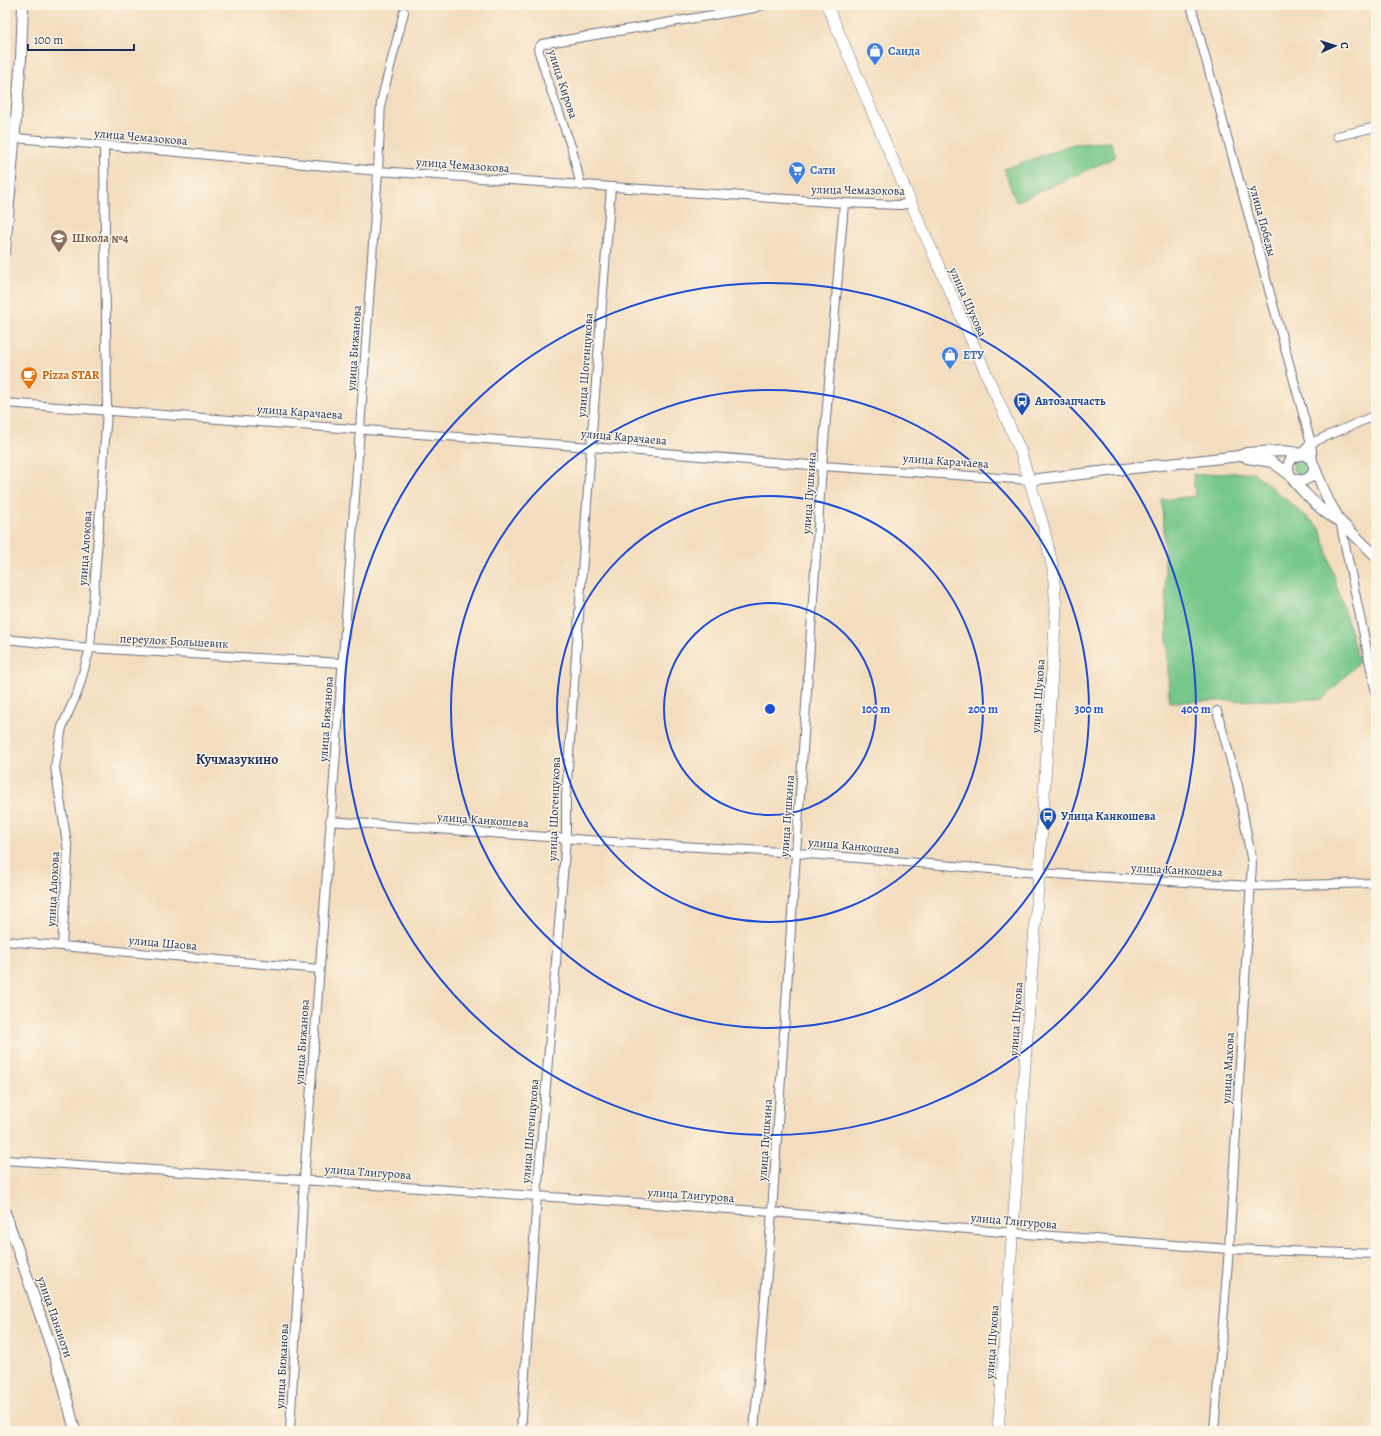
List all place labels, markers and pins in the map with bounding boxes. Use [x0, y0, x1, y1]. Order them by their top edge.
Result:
shop icon: Саида [865, 41, 885, 66]
place label: Саида [888, 43, 920, 59]
supermarket icon: Сати [787, 160, 807, 185]
place label: Сати [810, 162, 836, 178]
school or university icon: Школа №4 [49, 228, 69, 253]
place label: Школа №4 [72, 230, 129, 246]
shop icon: ЕТУ [940, 345, 960, 370]
place label: ЕТУ [963, 347, 985, 363]
cafe icon: Pizza STAR [19, 365, 39, 390]
place label: Pizza STAR [42, 367, 100, 383]
bus stop icon: Автозапчасть [1012, 391, 1032, 416]
place label: Автозапчасть [1034, 393, 1106, 409]
centre of rings [763, 702, 777, 716]
bus stop icon: Улица Канкошева [1038, 806, 1058, 831]
place label: Улица Канкошева [1061, 808, 1156, 824]

